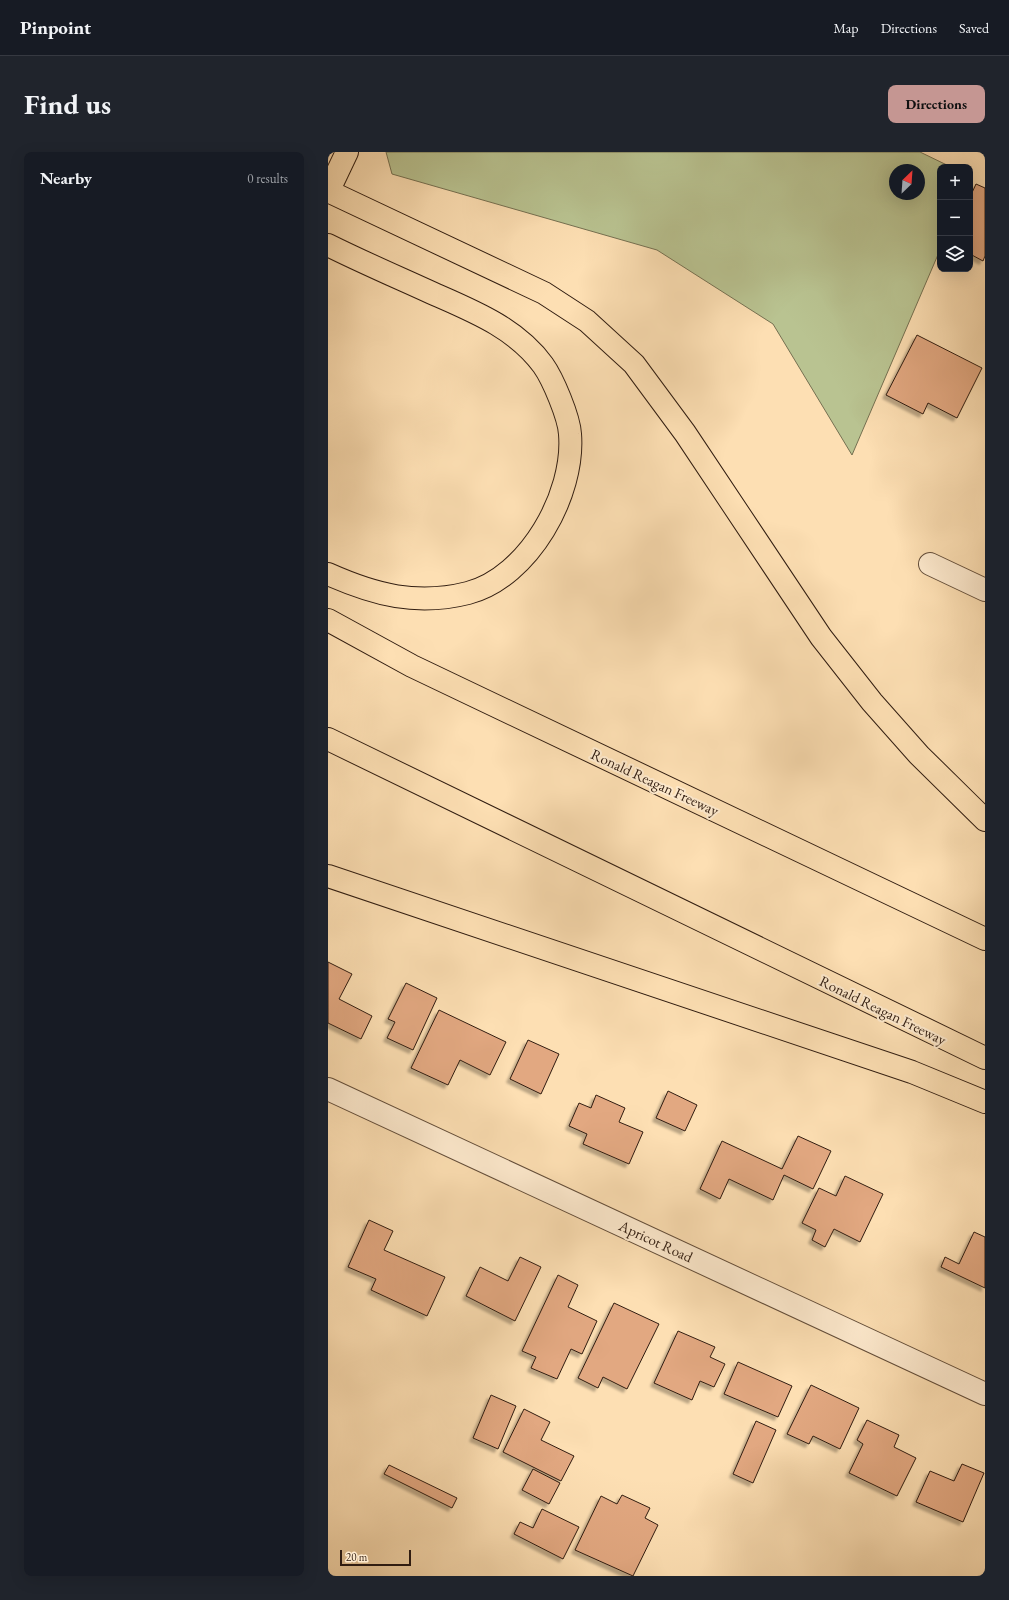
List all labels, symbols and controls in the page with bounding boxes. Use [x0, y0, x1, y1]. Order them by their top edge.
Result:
text: Pinpoint [20, 15, 91, 40]
text: Map [833, 19, 859, 37]
text: Directions [881, 19, 937, 37]
text: Saved [959, 19, 989, 37]
button: Directions [888, 85, 985, 123]
text: Find us [24, 86, 111, 122]
north arrow [889, 164, 925, 200]
map controls [937, 164, 973, 272]
button: + [937, 164, 973, 200]
text: Nearby [40, 167, 92, 189]
text: 0 results [247, 170, 288, 187]
button: − [937, 200, 973, 236]
button: layers [937, 236, 973, 272]
street label: Ronald Reagan Freeway [588, 744, 722, 820]
street label: Ronald Reagan Freeway [816, 971, 950, 1049]
street label: Apricot Road [615, 1215, 696, 1267]
scale bar [340, 1548, 411, 1567]
text: 20 m [346, 1550, 367, 1564]

